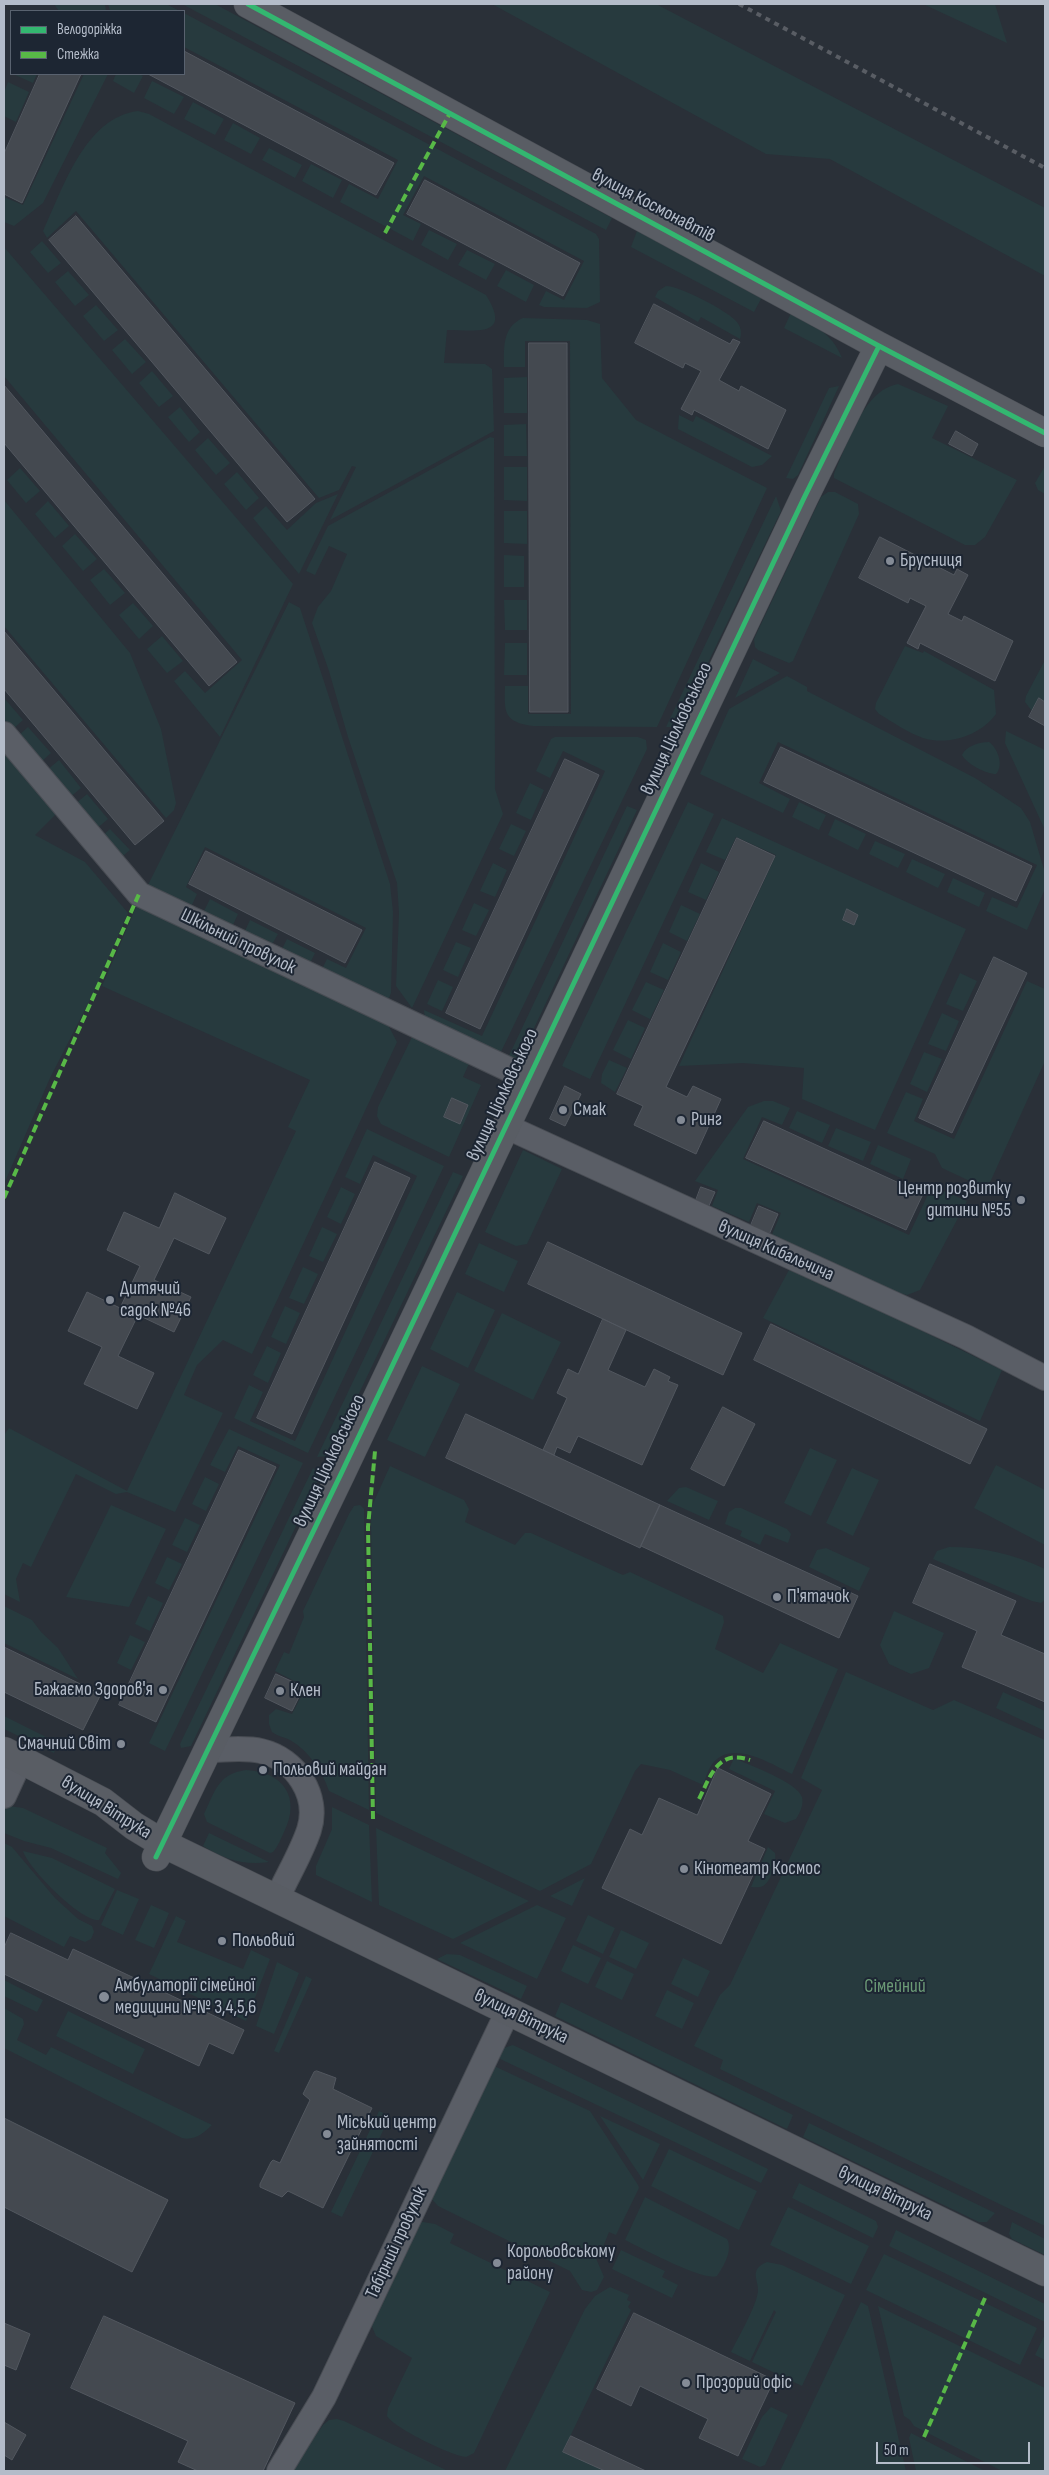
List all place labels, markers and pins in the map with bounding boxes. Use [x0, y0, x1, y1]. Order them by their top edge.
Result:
place label: Брусниця [900, 550, 962, 572]
marker: Брусниця [884, 555, 896, 567]
place label: Смак [573, 1099, 606, 1121]
marker: Смак [557, 1104, 569, 1116]
place label: Ринг [691, 1109, 722, 1131]
marker: Ринг [675, 1114, 687, 1126]
place label: Центр розвитку дитини №55 [898, 1178, 1011, 1222]
marker: Центр розвитку дитини №55 [1015, 1194, 1027, 1206]
place label: Дитячий садок №46 [120, 1278, 191, 1322]
marker: Дитячий садок №46 [104, 1294, 116, 1306]
place label: П'ятачок [787, 1586, 849, 1608]
marker: П'ятачок [771, 1591, 783, 1603]
place label: Бажаємо Здоров'я [34, 1679, 153, 1701]
place label: Клен [290, 1680, 321, 1702]
marker: Бажаємо Здоров'я [157, 1684, 169, 1696]
marker: Клен [274, 1685, 286, 1697]
place label: Смачний Світ [18, 1733, 111, 1755]
marker: Смачний Світ [115, 1738, 127, 1750]
place label: Польовий майдан [273, 1759, 387, 1781]
marker: Польовий майдан [257, 1764, 269, 1776]
place label: Кінотеатр Космос [694, 1858, 821, 1880]
marker: Кінотеатр Космос [678, 1863, 690, 1875]
place label: Польовий [232, 1930, 295, 1952]
marker: Польовий [216, 1935, 228, 1947]
place label: Амбулаторії сімейної медицини №№ 3,4,5,6 [115, 1975, 256, 2019]
marker: Амбулаторії сімейної медицини №№ 3,4,5,6 [97, 1990, 111, 2004]
place label: Міський центр зайнятості [337, 2112, 437, 2156]
marker: Міський центр зайнятості [321, 2128, 333, 2140]
place label: Корольовському району [507, 2241, 615, 2285]
marker: Корольовському району [491, 2257, 503, 2269]
place label: Прозорий офіс [696, 2372, 792, 2394]
marker: Прозорий офіс [680, 2377, 692, 2389]

